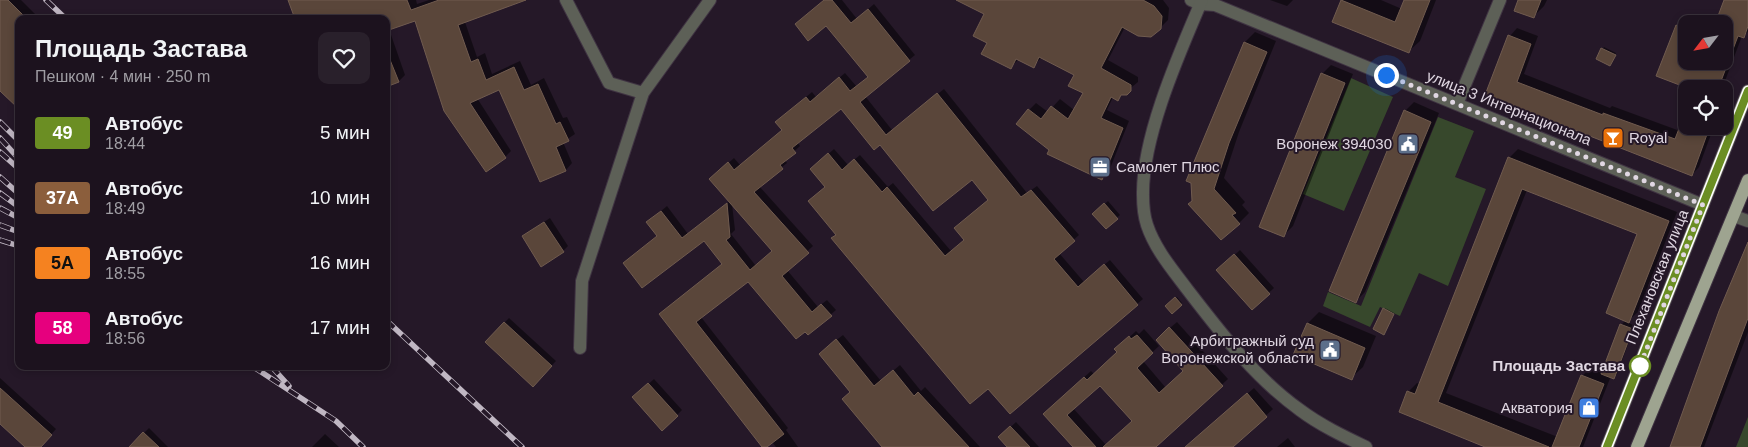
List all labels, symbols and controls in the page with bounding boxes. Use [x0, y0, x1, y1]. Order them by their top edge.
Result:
north arrow [1678, 15, 1732, 70]
map controls [1678, 15, 1733, 135]
button: heart [318, 32, 370, 84]
text: Площадь Застава [35, 35, 247, 62]
your location [1374, 63, 1399, 88]
street label: улица 3 Интернационала [1424, 67, 1595, 149]
text: Пешком · 4 мин · 250 m [35, 68, 210, 85]
button: locate [1678, 80, 1733, 135]
text: Автобус [105, 113, 183, 134]
text: 5 мин [320, 122, 370, 143]
text: 49 [52, 123, 73, 143]
bar icon: Royal [1601, 126, 1625, 150]
place label: Royal [1629, 129, 1667, 146]
public building icon: Воронеж 394030 [1396, 132, 1420, 156]
text: 18:44 [105, 135, 145, 152]
place label: Воронеж 394030 [1276, 135, 1392, 152]
office icon: Самолет Плюс [1088, 155, 1112, 179]
place label: Самолет Плюс [1116, 158, 1220, 175]
text: Автобус [105, 178, 183, 199]
text: 10 мин [309, 187, 370, 208]
text: 37А [46, 188, 79, 208]
text: 18:49 [105, 200, 145, 217]
street label: Плехановская улица [1622, 206, 1692, 347]
text: Автобус [105, 243, 183, 264]
text: 16 мин [309, 252, 370, 273]
text: 5А [51, 253, 74, 273]
text: 18:55 [105, 265, 145, 282]
text: Автобус [105, 308, 183, 329]
text: 17 мин [309, 317, 370, 338]
text: 58 [52, 318, 73, 338]
text: 18:56 [105, 330, 145, 347]
place label: Арбитражный суд Воронежской области [1161, 332, 1314, 366]
public building icon: Арбитражный суд Воронежской области [1318, 338, 1342, 362]
marker: Площадь Застава [1629, 355, 1651, 377]
place label: Площадь Застава [1492, 357, 1626, 374]
shop icon: Акватория [1577, 396, 1601, 420]
place label: Акватория [1501, 399, 1573, 416]

